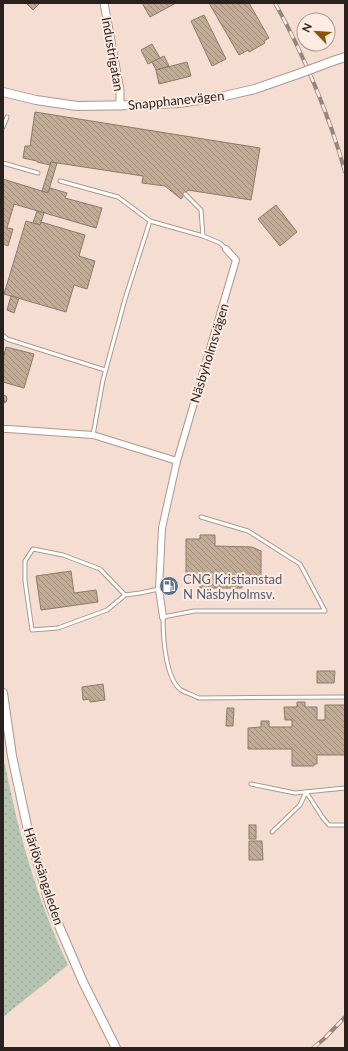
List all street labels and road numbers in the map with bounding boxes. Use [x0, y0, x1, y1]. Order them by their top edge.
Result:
street label: Industrigatan [99, 16, 127, 92]
street label: Snapphanevägen [127, 87, 225, 113]
street label: Näsbyholmsvägen [186, 301, 232, 405]
street label: Härlövsängaleden [21, 825, 67, 927]

